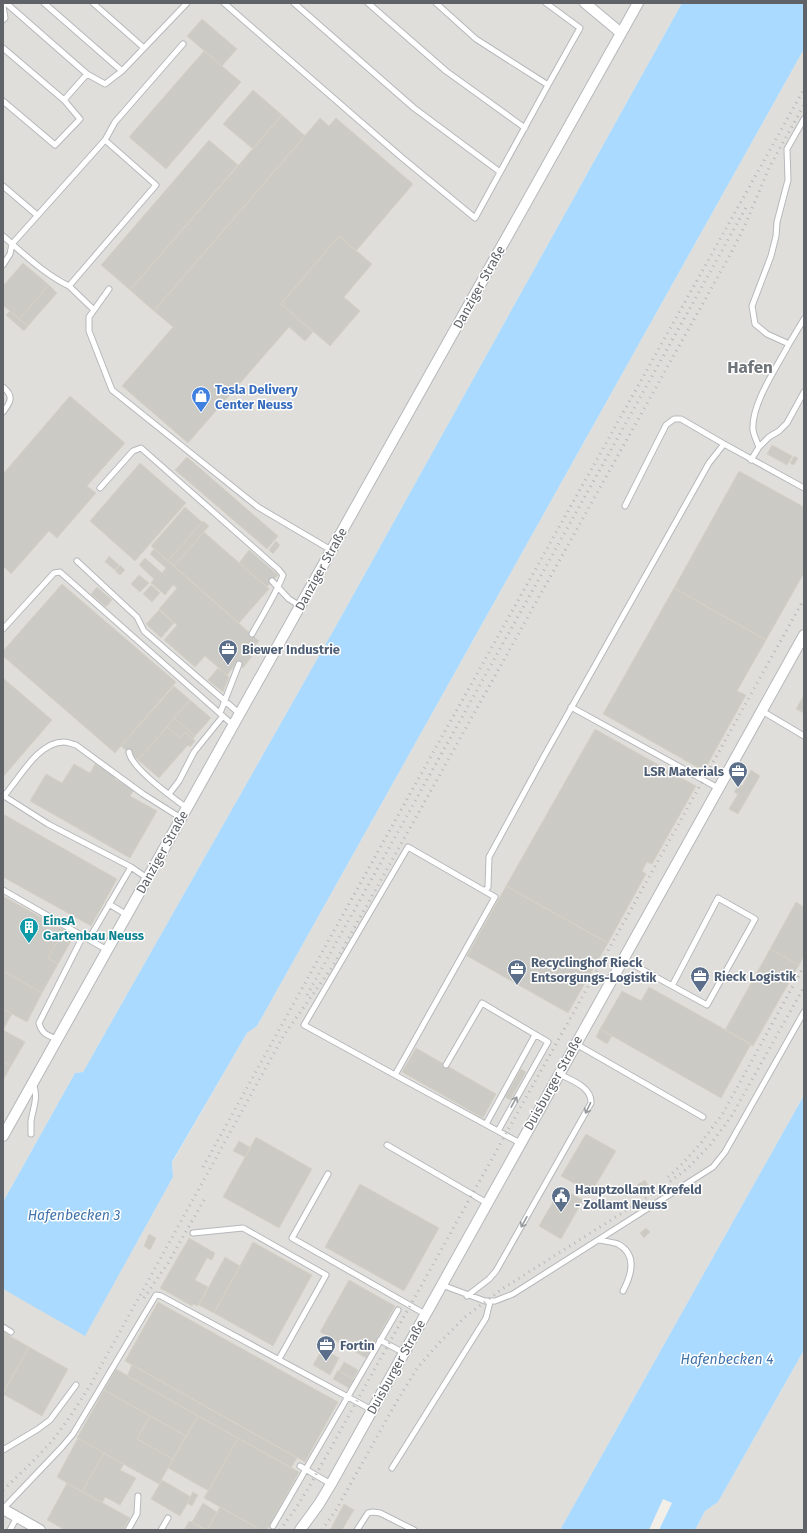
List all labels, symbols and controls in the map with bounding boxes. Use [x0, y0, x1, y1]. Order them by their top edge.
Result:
street label: Danziger Straße [450, 243, 508, 331]
district label: Hafen [727, 357, 773, 378]
place label: Tesla Delivery Center Neuss [215, 382, 298, 412]
shop icon: Tesla Delivery Center Neuss [190, 385, 212, 413]
street label: Danziger Straße [292, 525, 350, 613]
office icon: Biewer Industrie [217, 638, 239, 666]
place label: Biewer Industrie [242, 642, 340, 657]
office icon: LSR Materials [727, 760, 749, 788]
place label: LSR Materials [644, 764, 725, 779]
street label: Danziger Straße [133, 808, 191, 896]
place label: EinsA Gartenbau Neuss [43, 913, 145, 943]
building icon: EinsA Gartenbau Neuss [18, 916, 40, 944]
place label: Recyclinghof Rieck Entsorgungs-Logistik [531, 955, 657, 985]
office icon: Recyclinghof Rieck Entsorgungs-Logistik [506, 958, 528, 986]
office icon: Rieck Logistik [689, 965, 711, 993]
place label: Rieck Logistik [714, 969, 797, 984]
street label: Duisburger Straße [521, 1033, 585, 1133]
one-way arrow [510, 1096, 518, 1108]
one-way arrow [584, 1102, 591, 1114]
place label: Hauptzollamt Krefeld - Zollamt Neuss [575, 1182, 702, 1212]
public building icon: Hauptzollamt Krefeld - Zollamt Neuss [550, 1185, 572, 1213]
water label: Hafenbecken 3 [28, 1207, 120, 1224]
one-way arrow [520, 1216, 528, 1228]
street label: Duisburger Straße [364, 1317, 428, 1417]
office icon: Fortin [315, 1334, 337, 1362]
place label: Fortin [340, 1338, 375, 1353]
water label: Hafenbecken 4 [680, 1351, 774, 1368]

